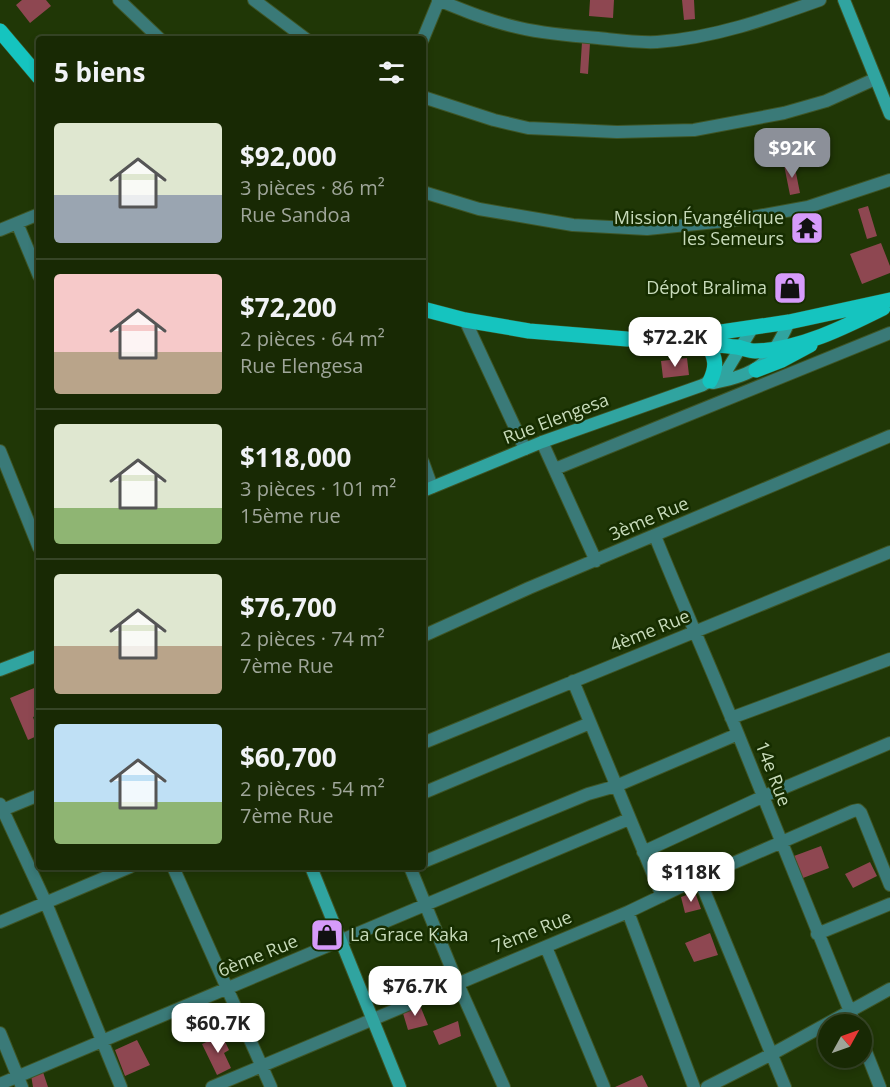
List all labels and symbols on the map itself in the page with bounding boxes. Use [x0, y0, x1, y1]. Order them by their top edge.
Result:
pin: $92K [756, 128, 828, 179]
place label: Mission Évangélique les Semeurs [614, 205, 784, 250]
temple icon: Mission Évangélique les Semeurs [789, 210, 825, 246]
shop icon: Dépot Bralima [772, 270, 808, 306]
place label: Dépot Bralima [646, 275, 767, 299]
pin: $72.2K [626, 317, 724, 368]
street label: Rue Elengesa [499, 387, 612, 449]
street label: 3ème Rue [605, 491, 692, 546]
street label: 4ème Rue [606, 603, 693, 657]
street label: 14e Rue [751, 738, 797, 810]
pin: $118K [649, 852, 733, 903]
street label: 7ème Rue [488, 904, 575, 958]
shop icon: La Grace Kaka [309, 917, 345, 953]
place label: La Grace Kaka [350, 922, 468, 946]
street label: 6ème Rue [214, 928, 301, 982]
pin: $76.7K [366, 966, 464, 1017]
pin: $60.7K [169, 1003, 267, 1054]
north arrow [818, 1014, 872, 1068]

